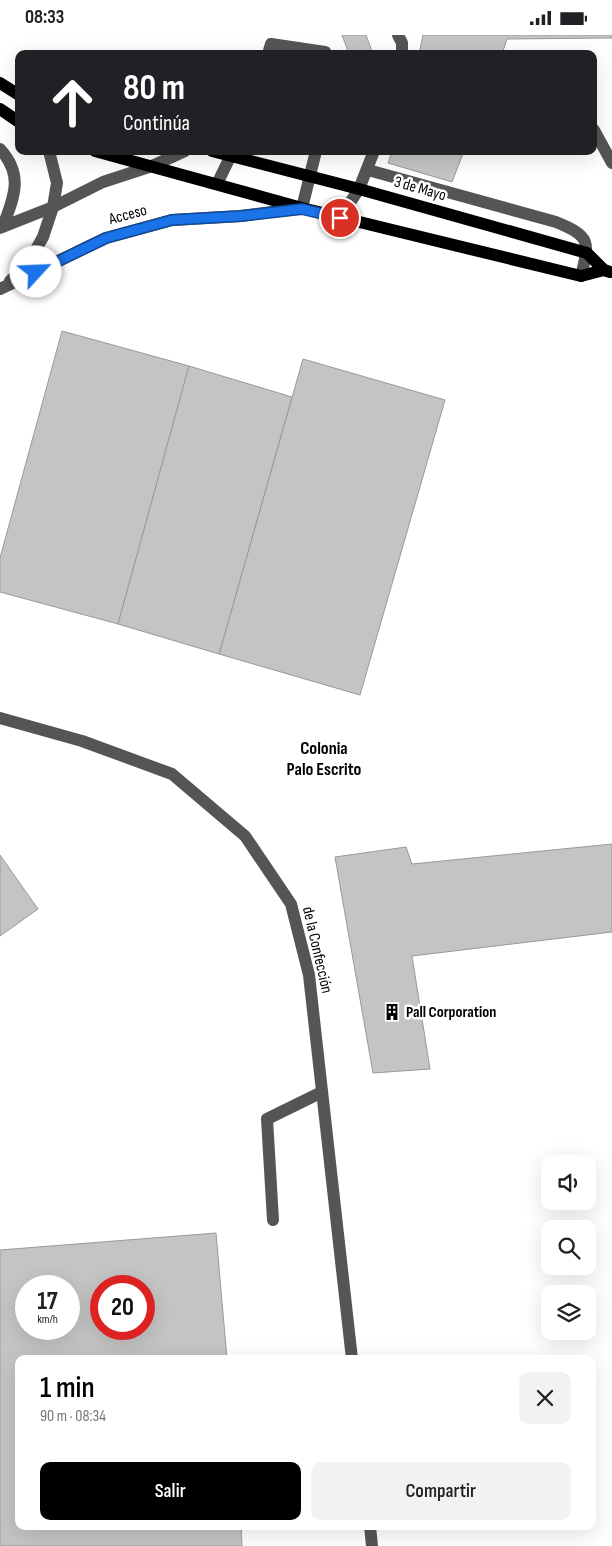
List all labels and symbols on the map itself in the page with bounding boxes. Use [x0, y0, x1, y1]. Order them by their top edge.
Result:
street label: 3 de Mayo [392, 173, 448, 205]
pin [319, 197, 361, 239]
street label: Acceso [106, 201, 149, 229]
position arrow [9, 245, 61, 297]
district label: Colonia Palo Escrito [287, 738, 362, 780]
street label: de la Confección [298, 905, 336, 995]
building icon: Pall Corporation [382, 1002, 402, 1022]
place label: Pall Corporation [406, 1003, 496, 1022]
speed limit sign: 20 [90, 1275, 155, 1340]

